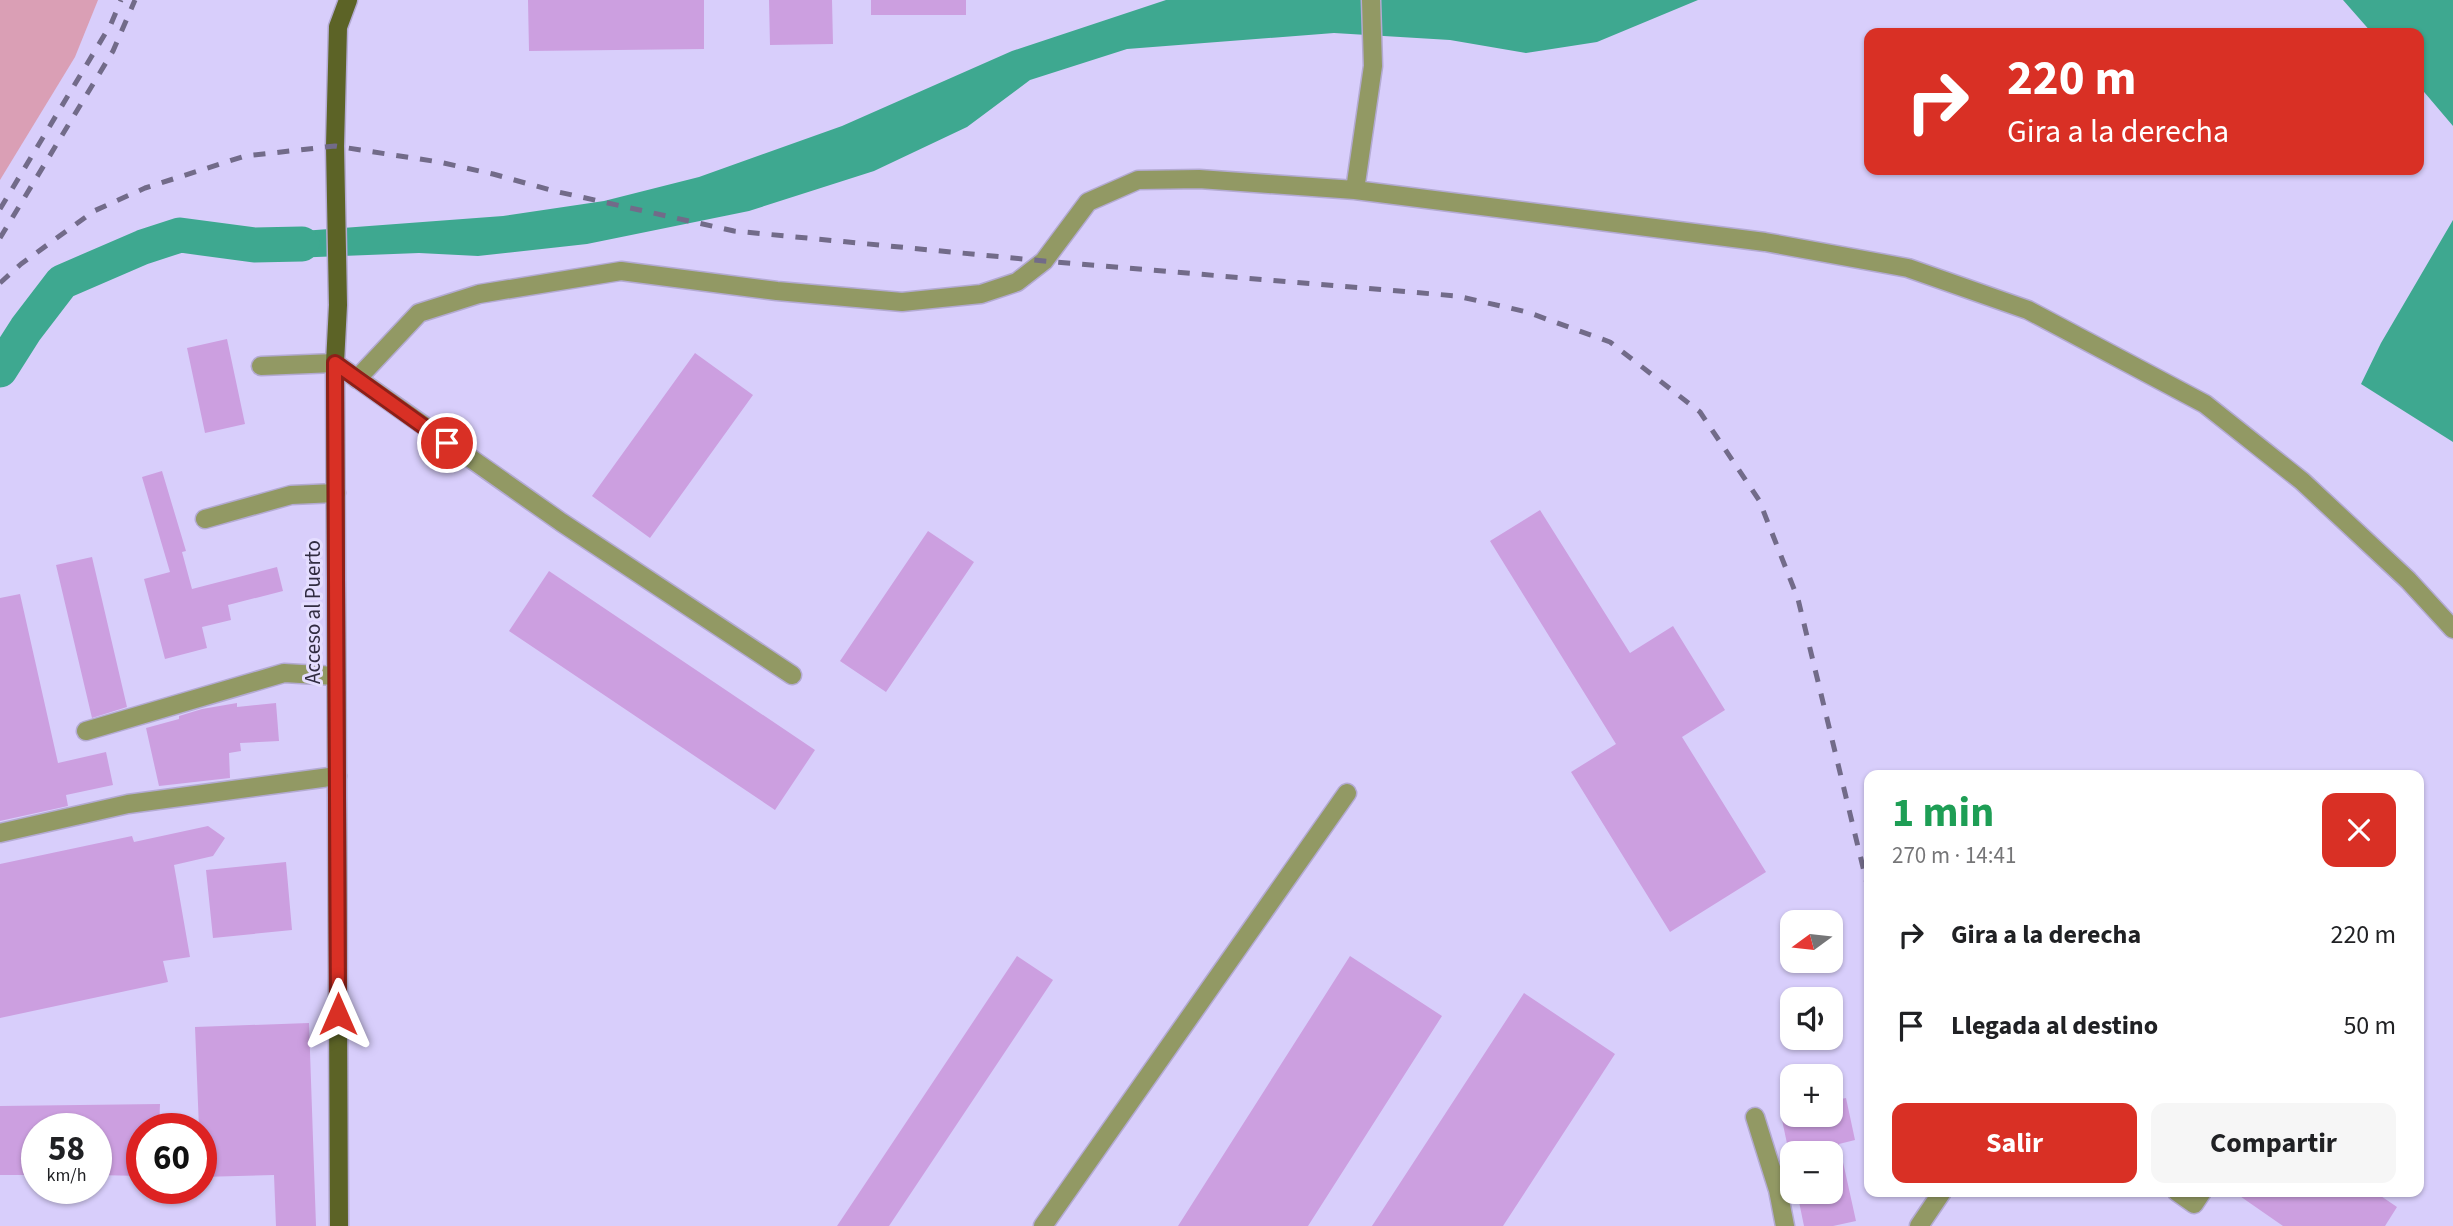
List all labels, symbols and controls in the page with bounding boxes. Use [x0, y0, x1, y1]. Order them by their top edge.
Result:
text: 220 m [2007, 44, 2136, 114]
icon: right [1892, 56, 1983, 147]
text: Gira a la derecha [2007, 109, 2229, 155]
pin [417, 413, 477, 473]
icon: arrive [428, 424, 466, 462]
street label: Acceso al Puerto [298, 540, 328, 684]
text: 1 min [1892, 783, 1994, 843]
button: close [2322, 793, 2396, 867]
text: 270 m · 14:41 [1892, 839, 2016, 872]
north arrow [1780, 910, 1843, 973]
map controls [1780, 910, 1843, 1204]
icon: right [1892, 916, 1930, 954]
text: Gira a la derecha [1951, 916, 2141, 953]
text: 220 m [2330, 916, 2396, 953]
position arrow [301, 977, 375, 1051]
button: sound [1780, 987, 1843, 1050]
icon: arrive [1892, 1007, 1930, 1045]
text: Llegada al destino [1951, 1007, 2158, 1044]
text: 50 m [2343, 1007, 2396, 1044]
button: + [1780, 1064, 1843, 1127]
button: Salir [1892, 1103, 2137, 1183]
button: Compartir [2151, 1103, 2396, 1183]
speed limit sign: 60 [126, 1113, 217, 1204]
text: 58 [48, 1124, 85, 1174]
button: − [1780, 1141, 1843, 1204]
text: km/h [47, 1163, 86, 1188]

